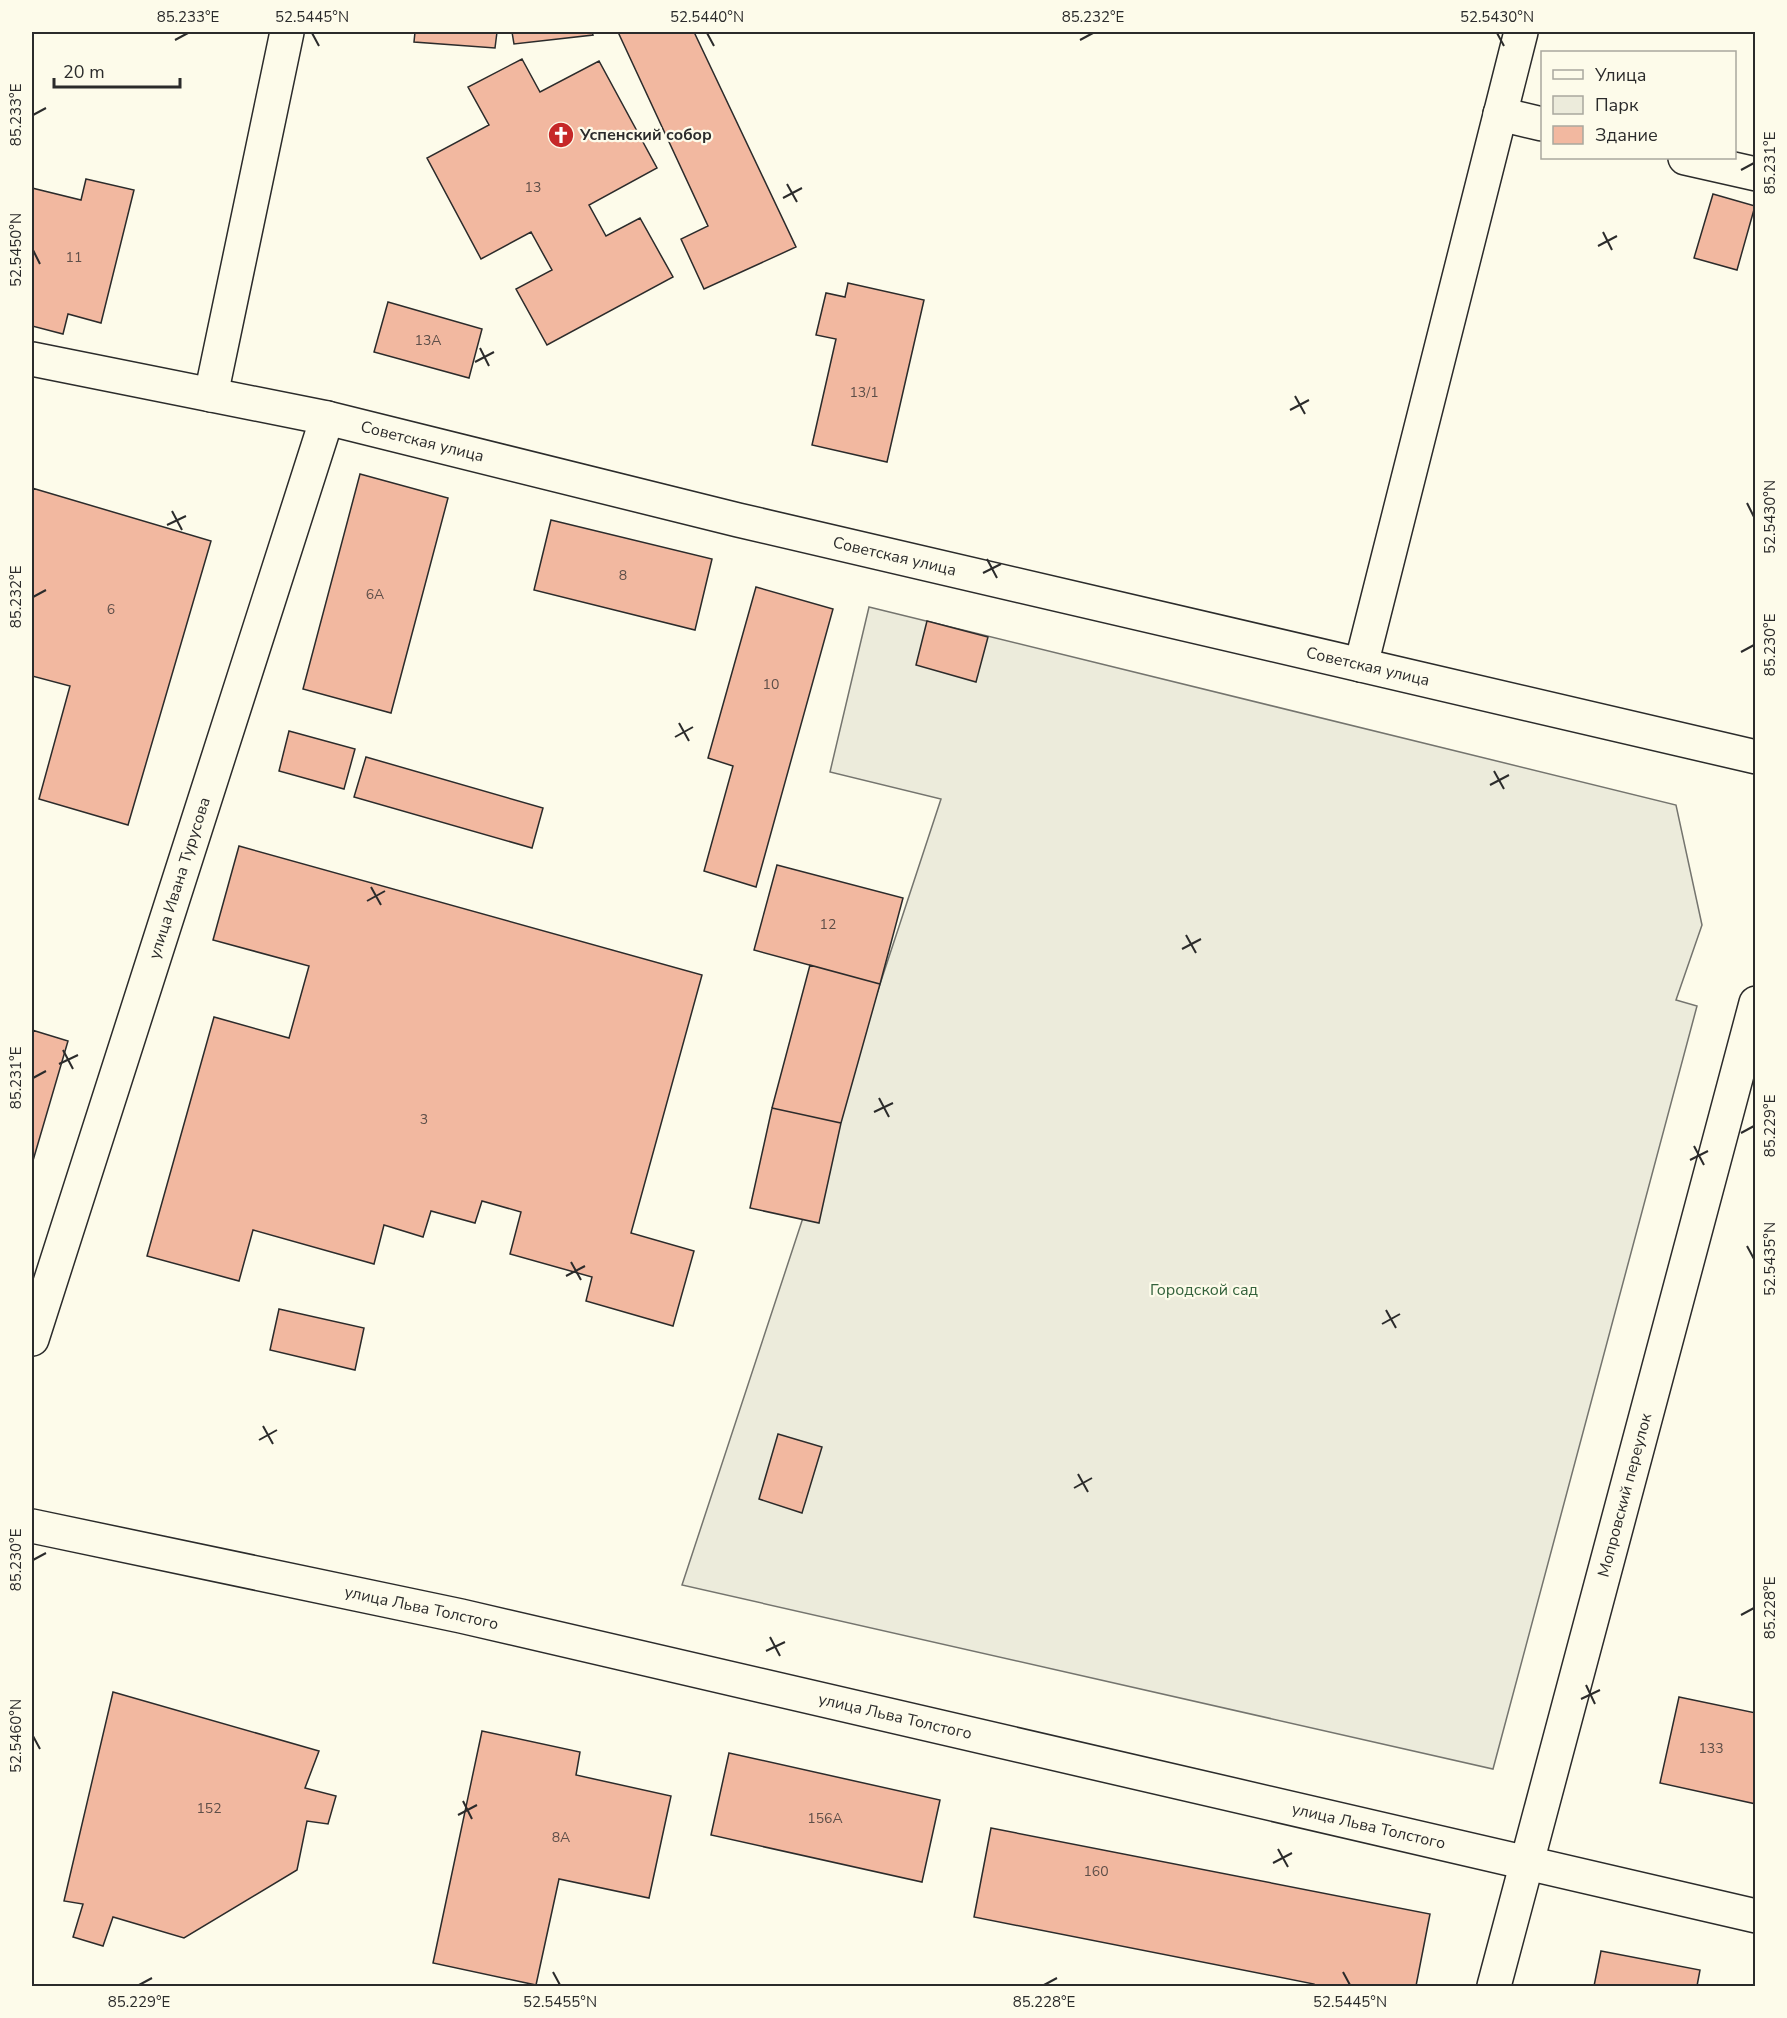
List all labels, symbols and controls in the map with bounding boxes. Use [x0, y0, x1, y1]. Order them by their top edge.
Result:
text: 85.233°E [157, 7, 219, 27]
text: 52.5445°N [275, 7, 349, 27]
text: 52.5440°N [670, 7, 744, 27]
text: 85.232°E [1062, 7, 1124, 27]
text: 52.5430°N [1460, 7, 1534, 27]
scale bar [54, 51, 180, 89]
legend [1541, 51, 1736, 159]
text: 20 m [63, 60, 105, 84]
text: Улица [1594, 63, 1646, 87]
text: 85.233°E [6, 84, 26, 146]
text: Парк [1595, 93, 1639, 117]
church icon: Успенский собор [546, 120, 576, 150]
text: Здание [1595, 123, 1658, 147]
place label: Успенский собор [579, 124, 712, 146]
text: 85.231°E [1760, 132, 1780, 194]
house number: 13 [525, 178, 541, 197]
text: 52.5450°N [6, 213, 26, 287]
house number: 11 [66, 248, 82, 267]
house number: 13А [414, 331, 442, 350]
house number: 13/1 [849, 383, 879, 402]
street label: Советская улица [358, 416, 486, 468]
text: 52.5430°N [1760, 480, 1780, 554]
street label: Советская улица [831, 531, 958, 581]
text: 85.232°E [6, 566, 26, 628]
house number: 8 [619, 566, 627, 585]
house number: 6А [366, 585, 384, 604]
house number: 6 [107, 600, 115, 619]
text: 85.230°E [1760, 614, 1780, 676]
street label: Советская улица [1304, 642, 1432, 692]
house number: 10 [763, 675, 779, 694]
street label: улица Ивана Турусова [143, 794, 216, 962]
house number: 12 [820, 915, 836, 934]
text: 85.231°E [6, 1047, 26, 1109]
text: 85.229°E [1760, 1095, 1780, 1157]
house number: 3 [420, 1110, 428, 1129]
text: 52.5435°N [1760, 1222, 1780, 1296]
park label: Городской сад [1150, 1279, 1259, 1301]
street label: Мопровский переулок [1592, 1410, 1657, 1580]
text: 85.230°E [6, 1529, 26, 1591]
text: 85.228°E [1760, 1577, 1780, 1639]
street label: улица Льва Толстого [342, 1581, 501, 1635]
street label: улица Льва Толстого [816, 1688, 974, 1745]
text: 52.5460°N [6, 1699, 26, 1773]
house number: 133 [1698, 1739, 1724, 1758]
street label: улица Льва Толстого [1290, 1798, 1448, 1855]
house number: 152 [196, 1799, 222, 1818]
house number: 156А [807, 1809, 843, 1828]
house number: 8А [552, 1828, 570, 1847]
house number: 160 [1083, 1862, 1109, 1881]
text: 85.229°E [108, 1992, 170, 2012]
text: 52.5455°N [523, 1992, 597, 2012]
text: 85.228°E [1013, 1992, 1075, 2012]
text: 52.5445°N [1313, 1992, 1387, 2012]

